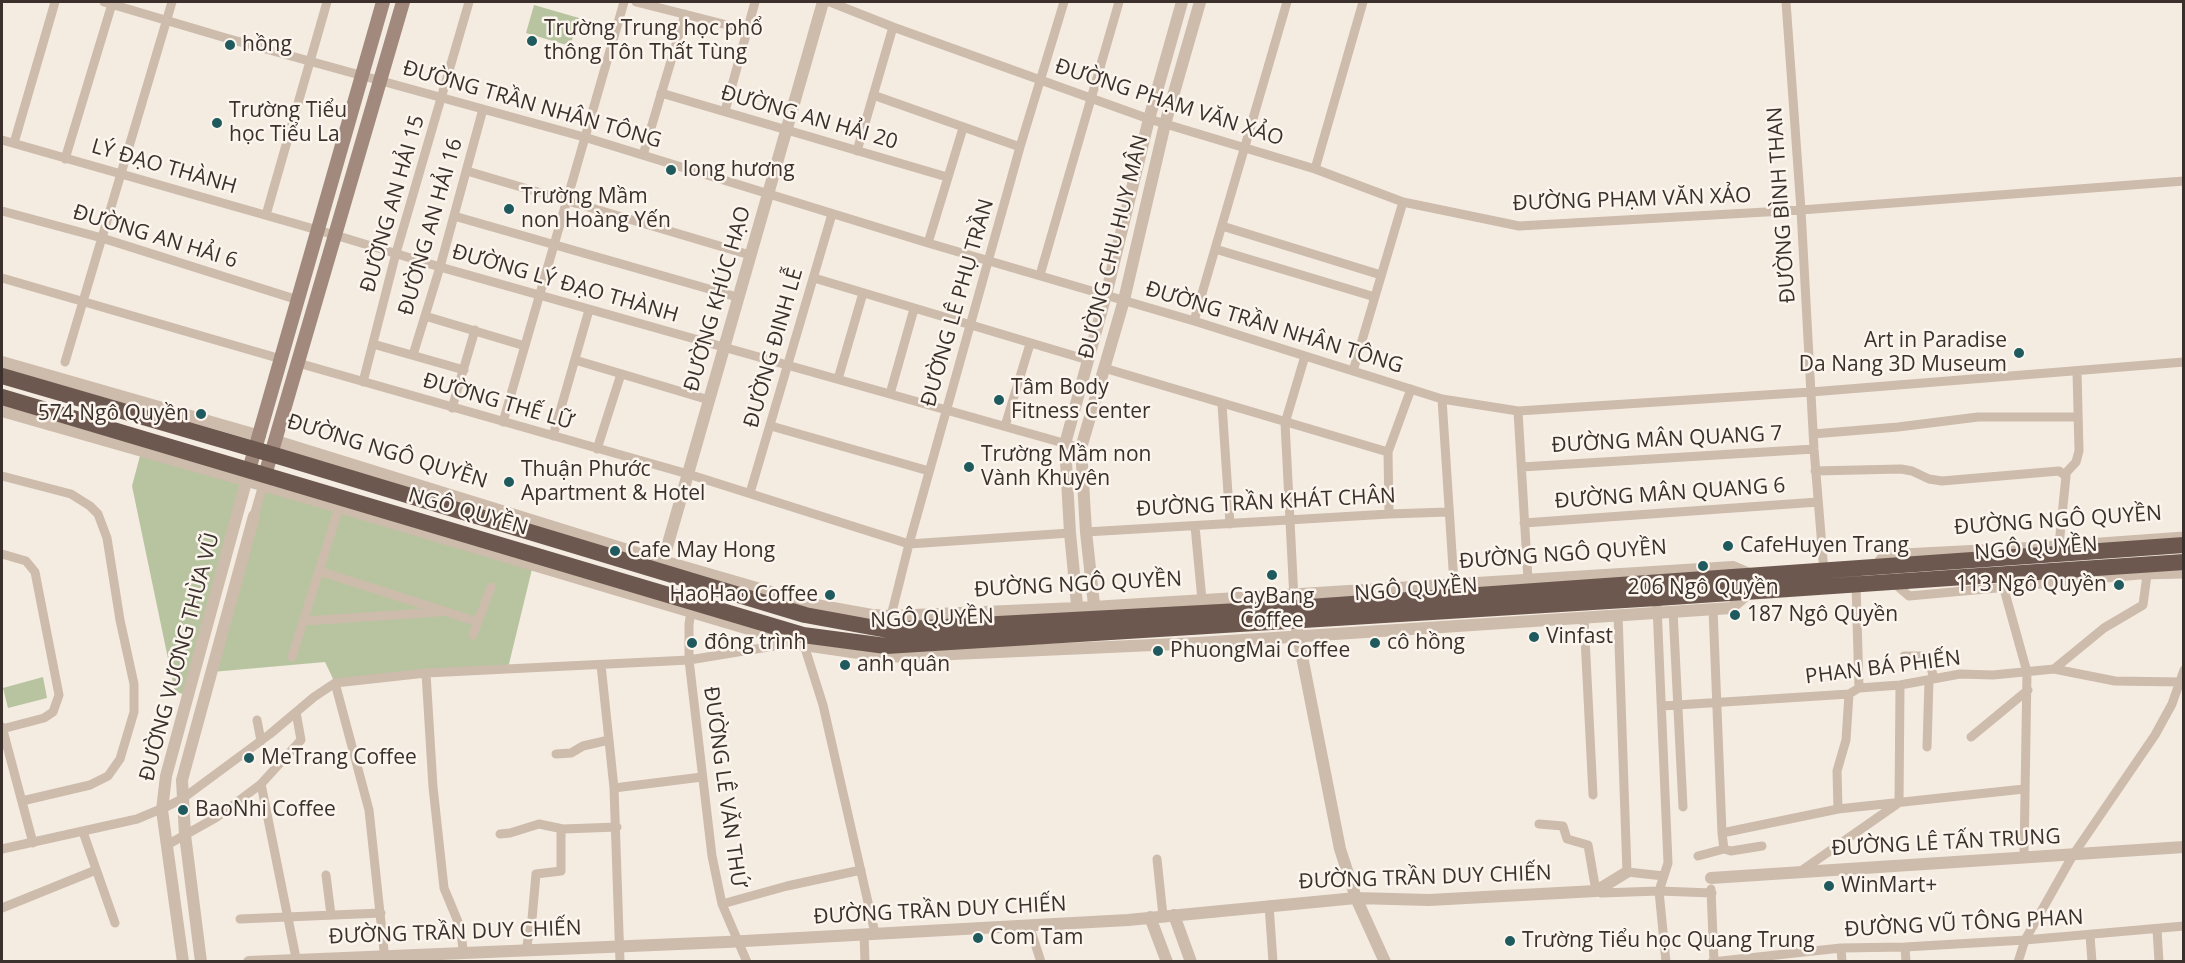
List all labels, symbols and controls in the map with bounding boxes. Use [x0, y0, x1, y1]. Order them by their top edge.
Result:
place label: Trường Trung học phổ thông Tôn Thất Tùng [544, 16, 763, 66]
place label: hồng [242, 32, 292, 58]
marker: Trường Trung học phổ thông Tôn Thất Tùng [525, 34, 539, 48]
marker: hồng [223, 38, 237, 52]
street label: ĐƯỜNG PHẠM VĂN XẢO [1051, 54, 1287, 152]
street label: ĐƯỜNG TRẦN NHÂN TÔNG [400, 56, 664, 154]
street label: ĐƯỜNG AN HẢI 20 [718, 81, 900, 155]
place label: Trường Tiểu học Tiểu La [229, 98, 347, 148]
street label: ĐƯỜNG BÌNH THAN [1763, 106, 1801, 304]
street label: ĐƯỜNG AN HẢI 15 [356, 113, 430, 295]
marker: Trường Tiểu học Tiểu La [210, 116, 224, 130]
street label: ĐƯỜNG CHU HUY MÂN [1074, 132, 1154, 362]
street label: LÝ ĐẠO THÀNH [88, 134, 240, 200]
street label: ĐƯỜNG AN HẢI 16 [394, 136, 468, 318]
place label: long hương [683, 157, 795, 183]
marker: long hương [664, 163, 678, 177]
street label: ĐƯỜNG PHẠM VĂN XẢO [1512, 183, 1752, 217]
place label: Trường Mầm non Hoàng Yến [521, 184, 671, 234]
street label: ĐƯỜNG LÊ PHỤ TRẦN [916, 196, 1000, 410]
street label: ĐƯỜNG AN HẢI 6 [70, 200, 240, 274]
marker: Trường Mầm non Hoàng Yến [502, 202, 516, 216]
street label: ĐƯỜNG KHÚC HẠO [679, 203, 757, 395]
street label: ĐƯỜNG LÝ ĐẠO THÀNH [449, 240, 681, 328]
street label: ĐƯỜNG ĐINH LỄ [739, 265, 809, 431]
street label: ĐƯỜNG TRẦN NHÂN TÔNG [1142, 277, 1406, 379]
place label: Art in Paradise Da Nang 3D Museum [1799, 328, 2007, 378]
marker: Art in Paradise Da Nang 3D Museum [2012, 346, 2026, 360]
street label: ĐƯỜNG THẾ LỮ [420, 368, 576, 436]
place label: Tâm Body Fitness Center [1011, 375, 1151, 425]
marker: Tâm Body Fitness Center [992, 393, 1006, 407]
place label: 574 Ngô Quyền [38, 401, 189, 427]
marker: 574 Ngô Quyền [194, 407, 208, 421]
street label: ĐƯỜNG NGÔ QUYỀN [284, 410, 490, 494]
street label: ĐƯỜNG MÂN QUANG 7 [1551, 421, 1783, 459]
place label: Trường Mầm non Vành Khuyên [981, 442, 1151, 492]
place label: Thuận Phước Apartment & Hotel [521, 457, 705, 507]
marker: Trường Mầm non Vành Khuyên [962, 460, 976, 474]
street label: ĐƯỜNG MÂN QUANG 6 [1554, 473, 1786, 515]
marker: Thuận Phước Apartment & Hotel [502, 475, 516, 489]
street label: NGÔ QUYỀN [405, 483, 531, 541]
street label: ĐƯỜNG TRẦN KHÁT CHÂN [1136, 484, 1396, 522]
street label: ĐƯỜNG NGÔ QUYỀN [1953, 501, 2163, 541]
street label: ĐƯỜNG VƯƠNG THỪA VŨ [135, 530, 225, 784]
street label: NGÔ QUYỀN [1973, 532, 2099, 566]
place label: CafeHuyen Trang [1740, 533, 1909, 559]
street label: ĐƯỜNG NGÔ QUYỀN [1458, 535, 1668, 575]
place label: Cafe May Hong [627, 538, 775, 564]
marker: CafeHuyen Trang [1721, 539, 1735, 553]
marker: Cafe May Hong [608, 544, 622, 558]
marker: 206 Ngô Quyền [1696, 559, 1710, 573]
street label: ĐƯỜNG NGÔ QUYỀN [973, 567, 1183, 603]
marker: CayBang Coffee [1265, 568, 1279, 582]
place label: 113 Ngô Quyền [1956, 572, 2107, 598]
street label: NGÔ QUYỀN [1353, 573, 1479, 607]
place label: 206 Ngô Quyền [1627, 575, 1779, 601]
marker: 113 Ngô Quyền [2112, 578, 2126, 592]
place label: HaoHao Coffee [669, 582, 818, 608]
place label: CayBang Coffee [1230, 584, 1314, 634]
marker: HaoHao Coffee [823, 588, 837, 602]
place label: 187 Ngô Quyền [1747, 602, 1898, 628]
street label: NGÔ QUYỀN [870, 604, 994, 634]
marker: 187 Ngô Quyền [1728, 608, 1742, 622]
place label: Vinfast [1546, 624, 1613, 650]
place label: đông trình [704, 630, 806, 656]
place label: cô hồng [1387, 630, 1465, 656]
marker: Vinfast [1527, 630, 1541, 644]
marker: đông trình [685, 636, 699, 650]
marker: cô hồng [1368, 636, 1382, 650]
place label: PhuongMai Coffee [1170, 638, 1350, 664]
marker: PhuongMai Coffee [1151, 644, 1165, 658]
street label: PHAN BÁ PHIẾN [1804, 646, 1962, 690]
place label: anh quân [857, 652, 950, 678]
marker: anh quân [838, 658, 852, 672]
street label: ĐƯỜNG LÊ VĂN THỨ [697, 685, 751, 889]
place label: MeTrang Coffee [261, 745, 417, 771]
marker: MeTrang Coffee [242, 751, 256, 765]
place label: BaoNhi Coffee [195, 797, 336, 823]
marker: BaoNhi Coffee [176, 803, 190, 817]
street label: ĐƯỜNG LÊ TẤN TRUNG [1831, 824, 2061, 862]
street label: ĐƯỜNG TRẦN DUY CHIẾN [1298, 861, 1552, 895]
place label: WinMart+ [1841, 873, 1937, 899]
marker: WinMart+ [1822, 879, 1836, 893]
street label: ĐƯỜNG TRẦN DUY CHIẾN [813, 892, 1067, 930]
street label: ĐƯỜNG VŨ TÔNG PHAN [1844, 905, 2084, 943]
street label: ĐƯỜNG TRẦN DUY CHIẾN [328, 916, 582, 950]
place label: Com Tam [990, 925, 1083, 951]
place label: Trường Tiểu học Quang Trung [1522, 928, 1815, 954]
marker: Com Tam [971, 931, 985, 945]
marker: Trường Tiểu học Quang Trung [1503, 934, 1517, 948]

